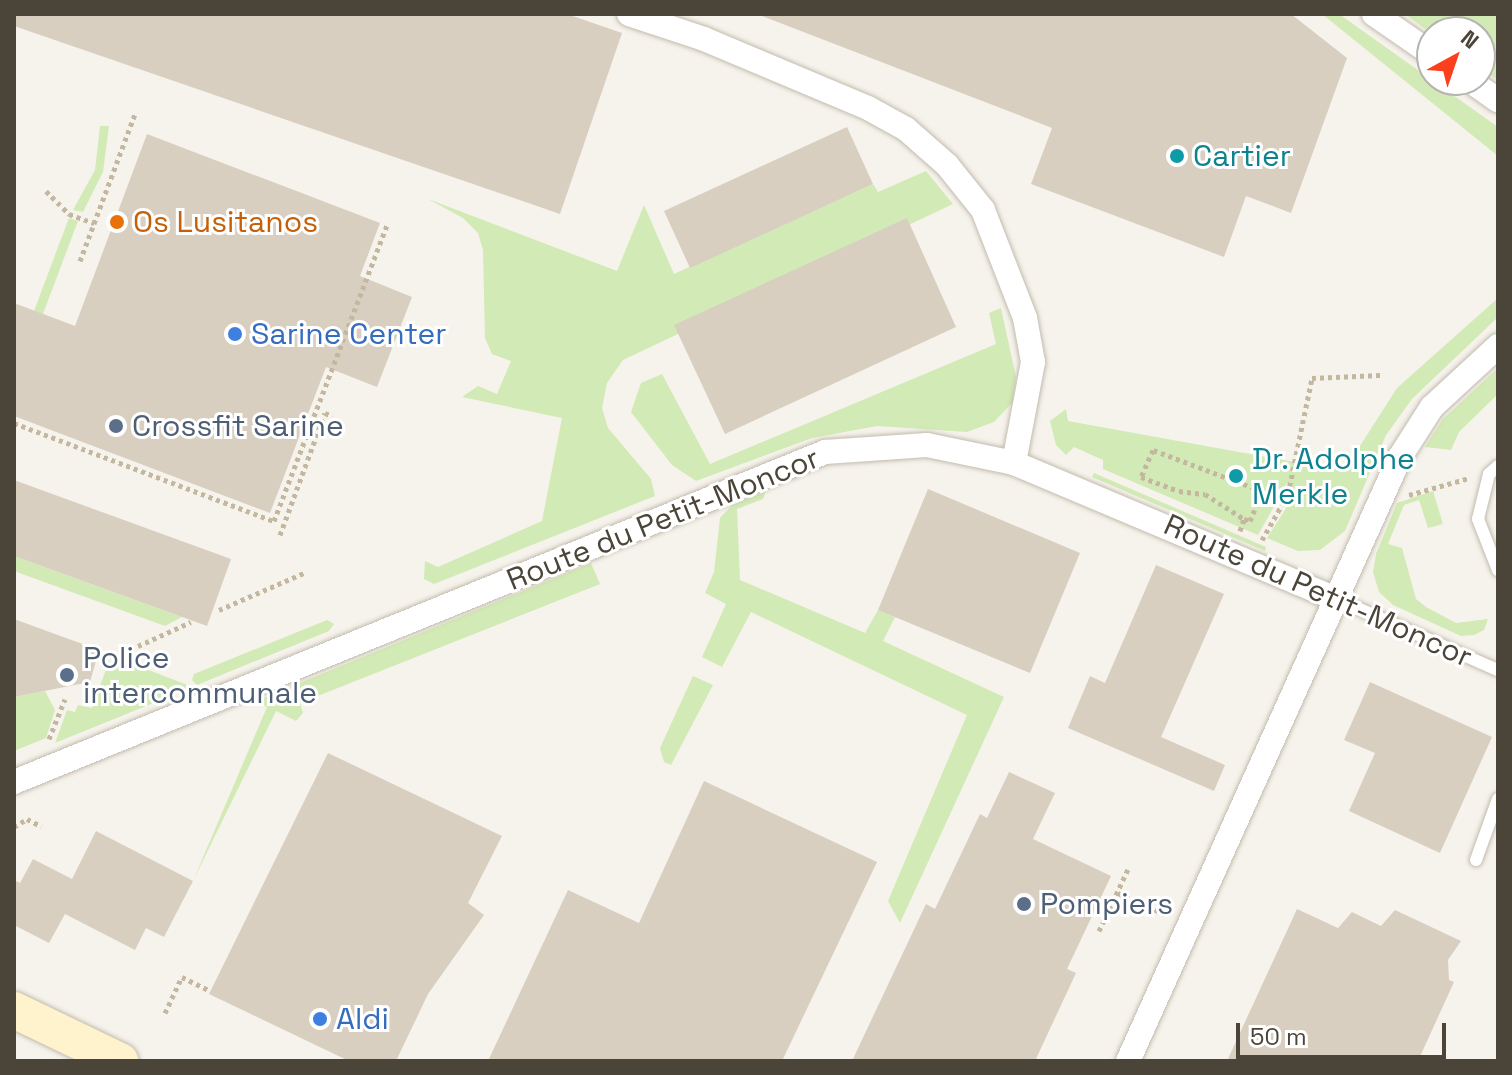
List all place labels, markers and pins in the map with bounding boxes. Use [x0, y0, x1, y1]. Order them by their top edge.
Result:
place label: Cartier [1193, 138, 1291, 174]
marker: Cartier [1168, 147, 1186, 165]
place label: Os Lusitanos [133, 204, 318, 240]
marker: Os Lusitanos [108, 213, 126, 231]
place label: Sarine Center [251, 316, 446, 352]
marker: Sarine Center [226, 325, 244, 343]
place label: Crossfit Sarine [132, 408, 344, 444]
marker: Crossfit Sarine [107, 417, 125, 435]
place label: Dr. Adolphe Merkle [1252, 441, 1416, 512]
marker: Dr. Adolphe Merkle [1227, 467, 1245, 485]
place label: Police intercommunale [83, 640, 317, 710]
marker: Police intercommunale [58, 666, 76, 684]
place label: Pompiers [1040, 886, 1173, 922]
marker: Pompiers [1015, 895, 1033, 913]
place label: Aldi [336, 1001, 389, 1037]
marker: Aldi [311, 1010, 329, 1028]

